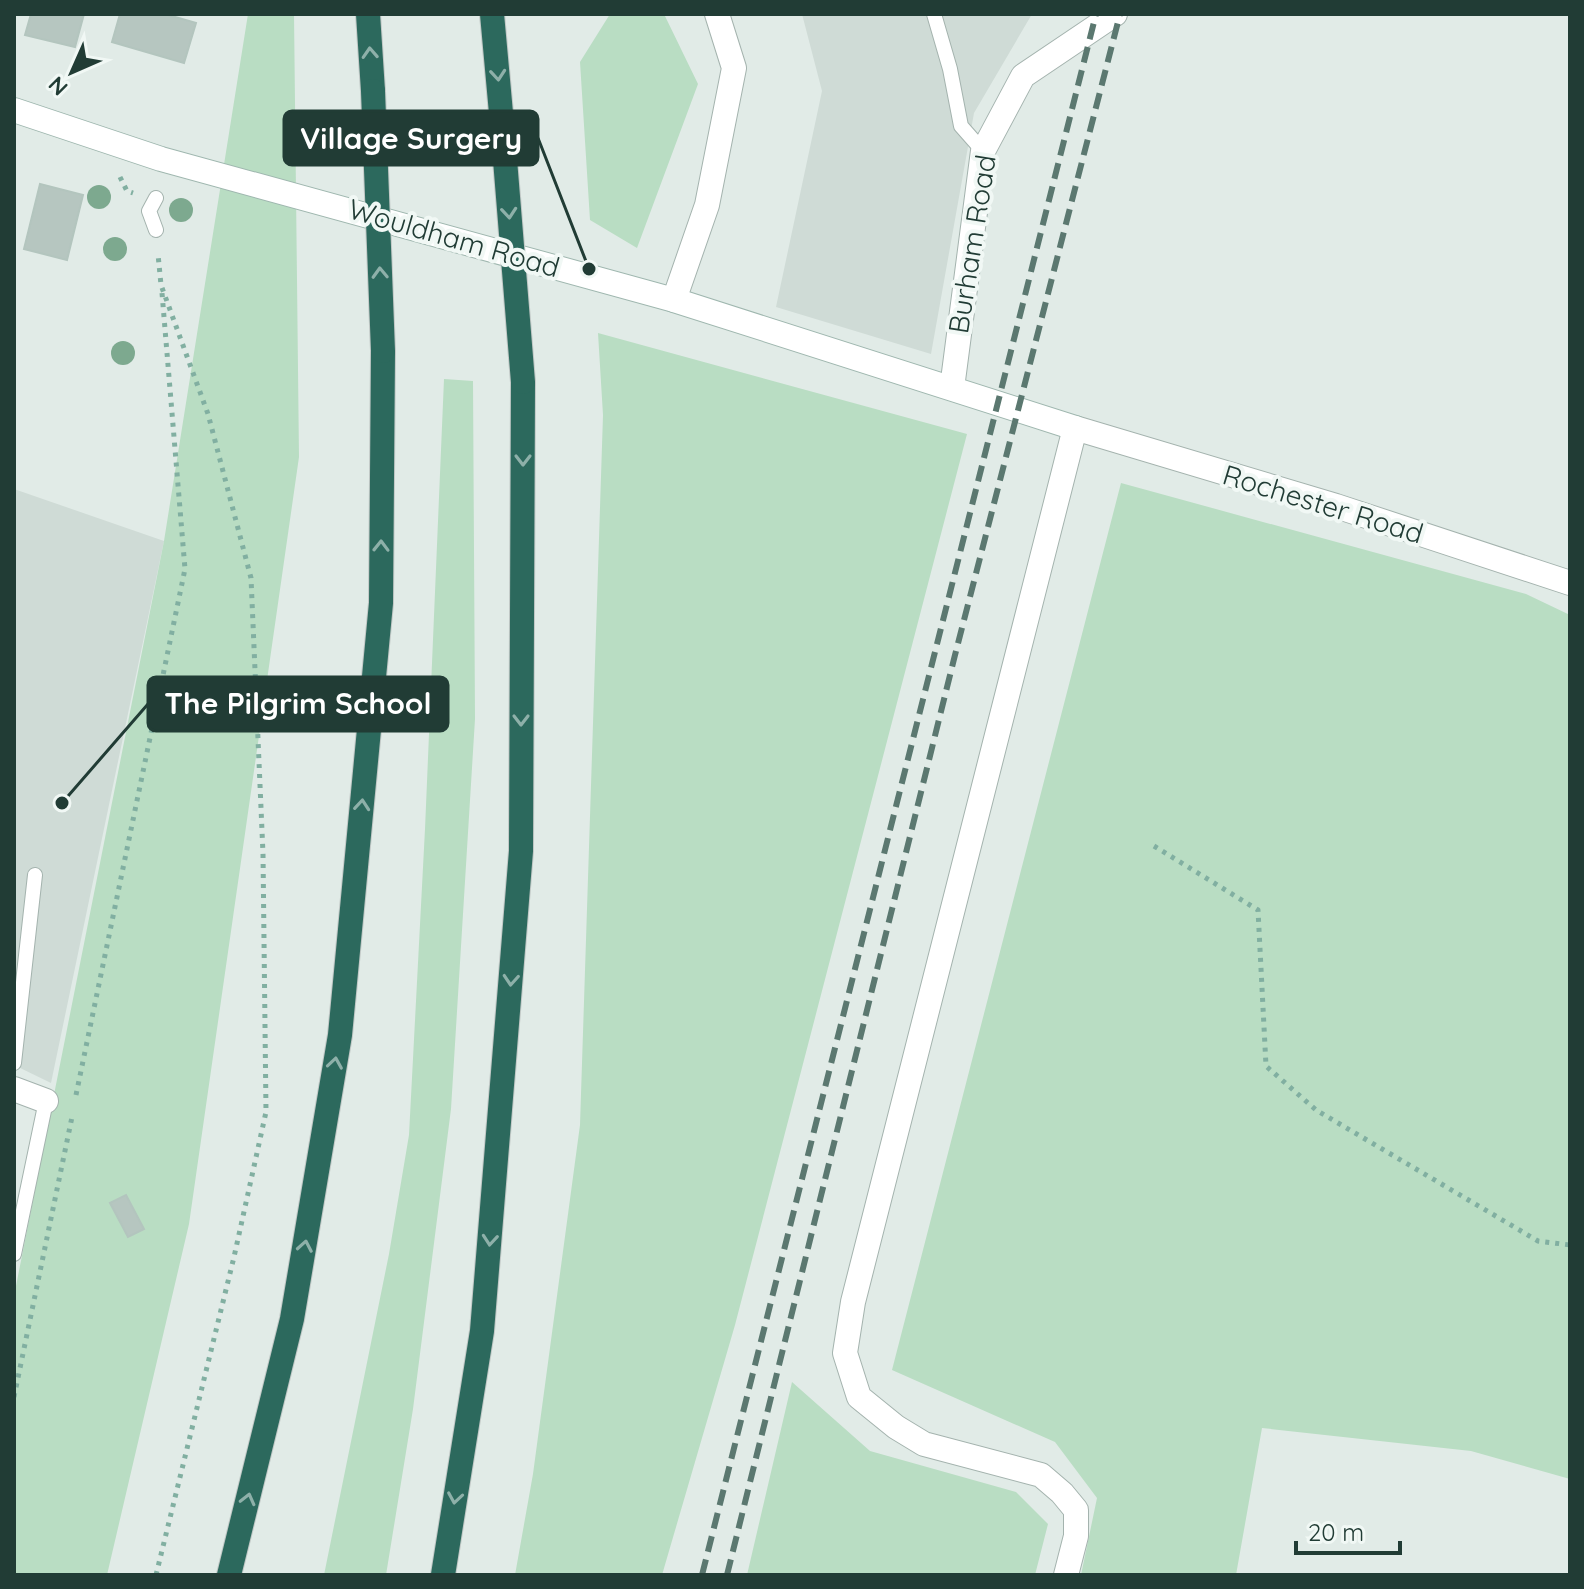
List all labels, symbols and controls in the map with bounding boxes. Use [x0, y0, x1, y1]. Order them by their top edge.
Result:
north arrow [32, 32, 112, 112]
one-way arrow [362, 46, 379, 59]
one-way arrow [489, 69, 506, 82]
text: N [42, 71, 73, 102]
callout: Village Surgery [284, 111, 538, 165]
text: Village Surgery [300, 119, 522, 157]
street label: Burham Road [940, 152, 1003, 336]
street label: Wouldham Road [344, 191, 564, 284]
one-way arrow [500, 207, 517, 220]
one-way arrow [372, 266, 389, 279]
one-way arrow [514, 454, 532, 467]
street label: Rochester Road [1219, 456, 1428, 551]
one-way arrow [372, 539, 390, 552]
callout: The Pilgrim School [148, 677, 448, 731]
text: The Pilgrim School [164, 684, 432, 722]
one-way arrow [512, 714, 530, 727]
one-way arrow [353, 798, 370, 811]
one-way arrow [503, 974, 520, 987]
one-way arrow [326, 1057, 343, 1070]
one-way arrow [482, 1234, 499, 1247]
one-way arrow [295, 1239, 312, 1252]
one-way arrow [447, 1491, 464, 1505]
one-way arrow [238, 1493, 255, 1507]
scale bar [1296, 1505, 1400, 1555]
text: 20 m [1308, 1517, 1364, 1547]

